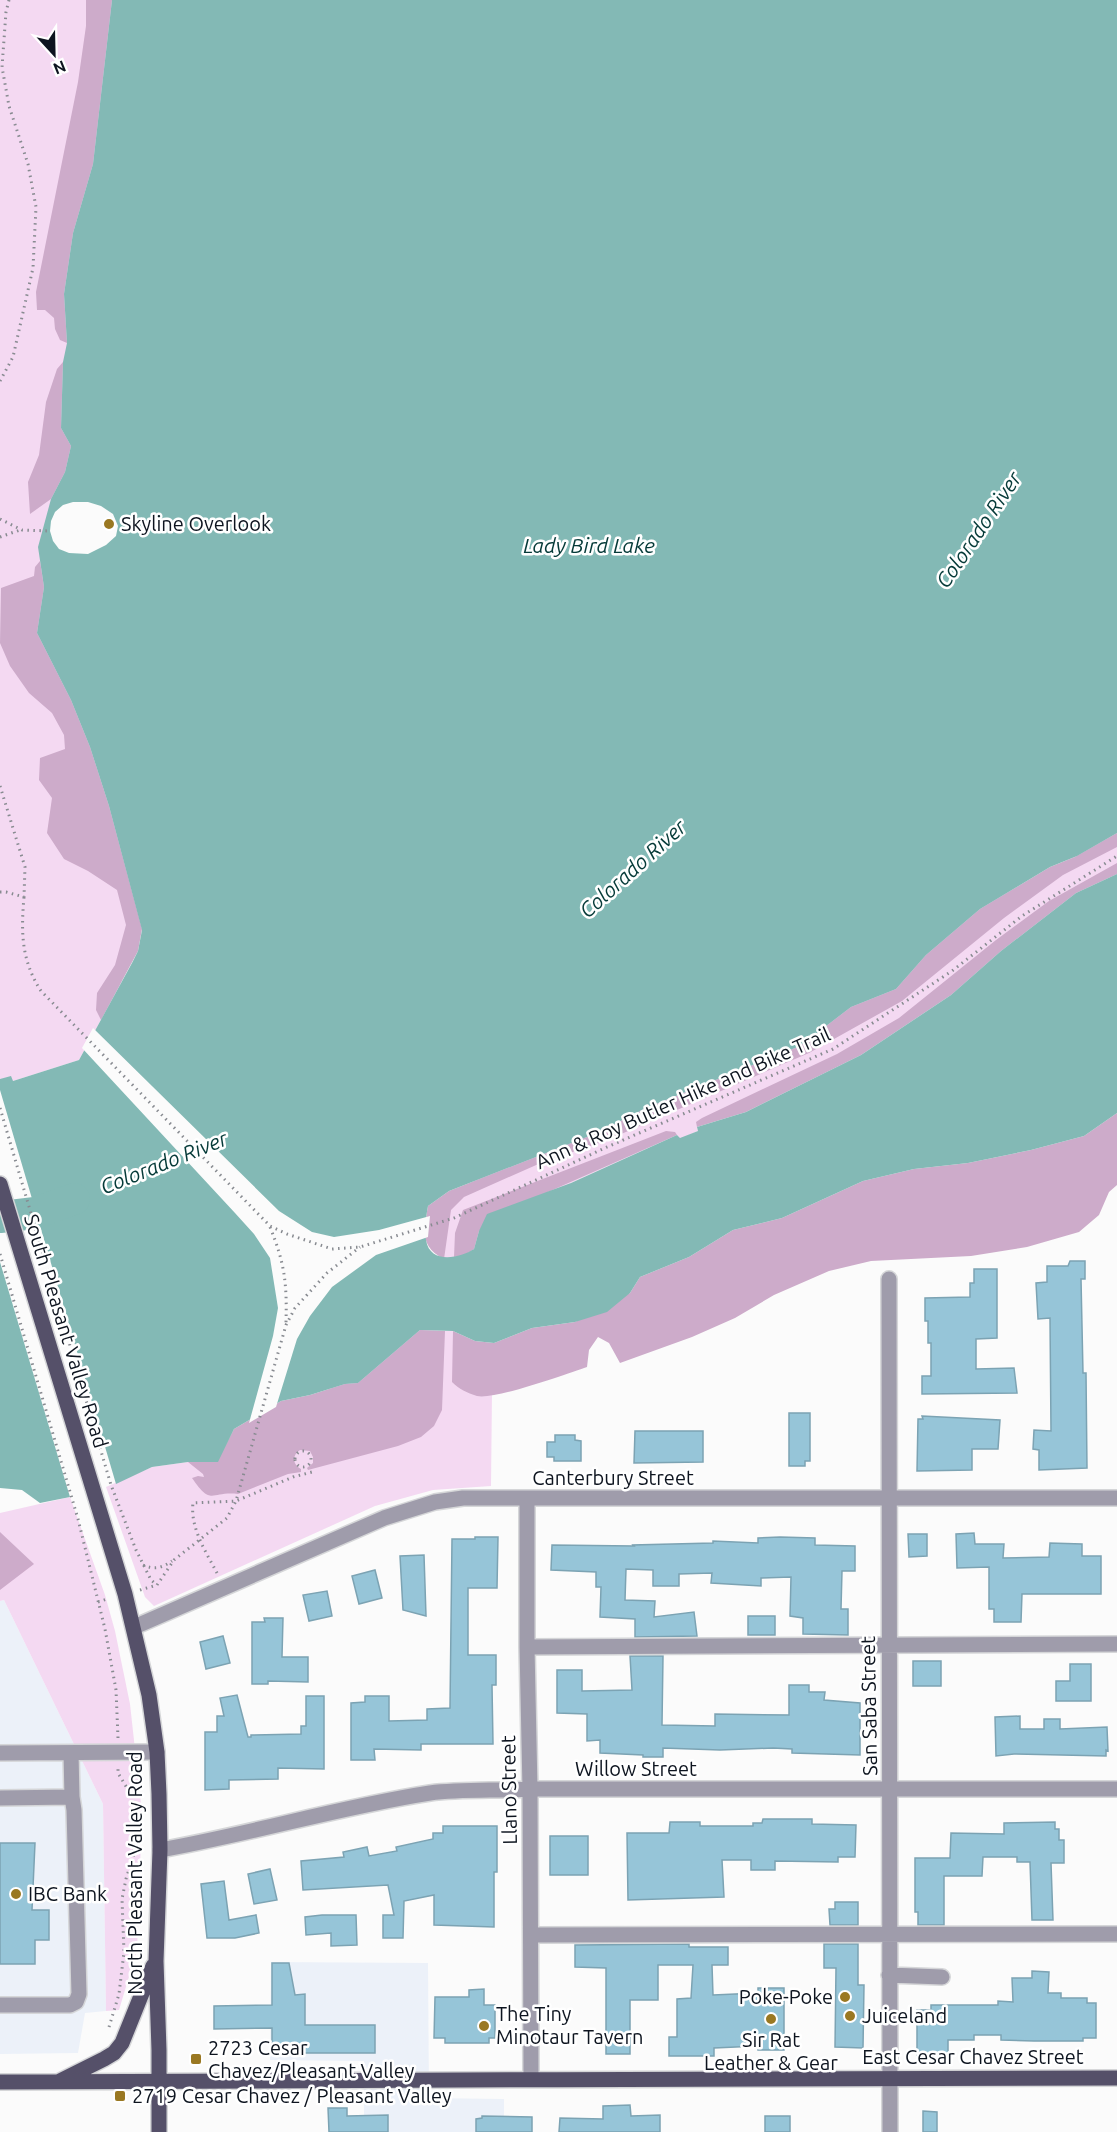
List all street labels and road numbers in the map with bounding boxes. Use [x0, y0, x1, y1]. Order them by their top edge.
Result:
street label: Ann & Roy Butler Hike and Bike Trail [532, 1022, 834, 1173]
street label: South Pleasant Valley Road [20, 1211, 113, 1451]
street label: Canterbury Street [532, 1466, 694, 1489]
street label: San Saba Street [856, 1636, 881, 1776]
street label: Llano Street [496, 1735, 521, 1845]
street label: North Pleasant Valley Road [123, 1751, 146, 1995]
street label: Willow Street [575, 1757, 697, 1780]
street label: East Cesar Chavez Street [862, 2045, 1084, 2068]

